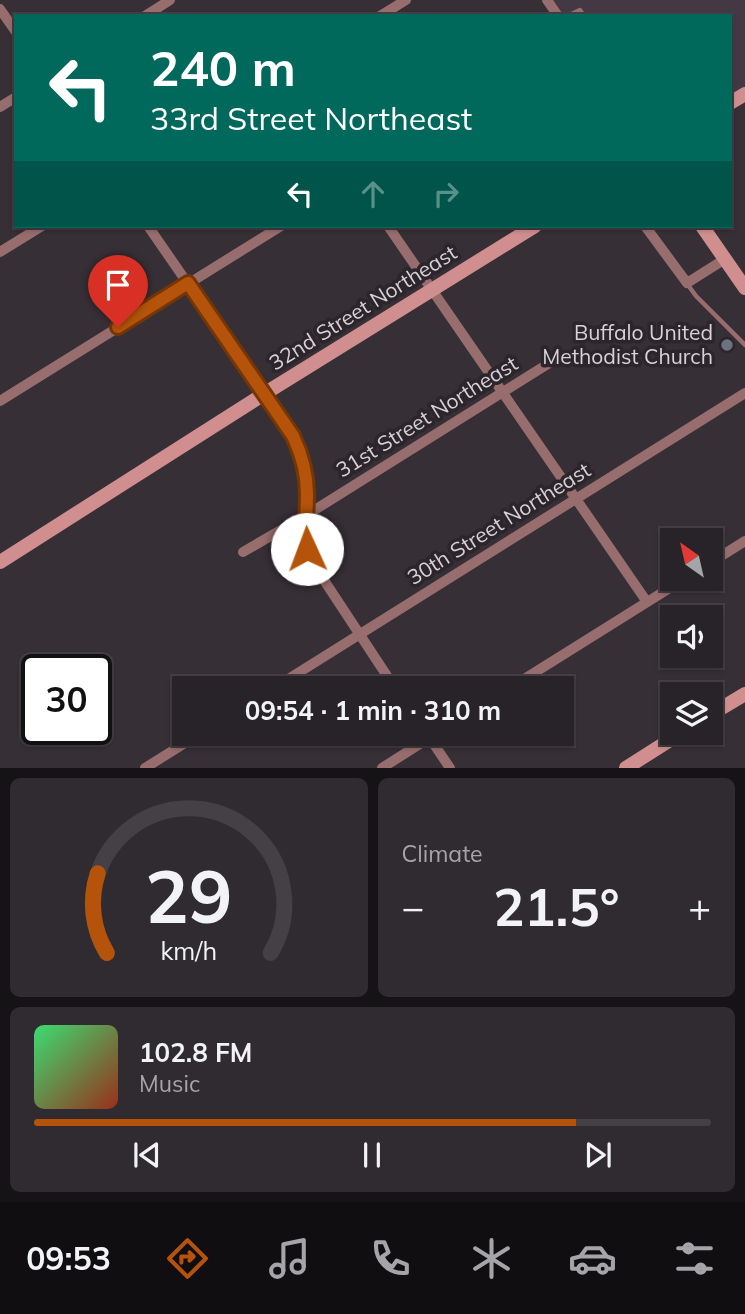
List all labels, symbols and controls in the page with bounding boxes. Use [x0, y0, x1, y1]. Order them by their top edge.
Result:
text: 240 m [150, 37, 296, 98]
icon: left [35, 42, 126, 133]
text: 33rd Street Northeast [150, 98, 472, 138]
icon: left [281, 175, 319, 213]
icon: ahead [354, 175, 392, 213]
icon: right [427, 175, 465, 213]
street label: 32nd Street Northeast [264, 239, 461, 375]
pin [88, 255, 148, 327]
icon: arrive [99, 266, 137, 304]
place label: Buffalo United Methodist Church [542, 319, 713, 369]
marker: Buffalo United Methodist Church [719, 337, 735, 353]
street label: 31st Street Northeast [331, 350, 522, 483]
street label: 30th Street Northeast [402, 456, 595, 590]
position arrow [270, 512, 344, 586]
north arrow [660, 528, 723, 592]
map controls [660, 528, 723, 745]
button: sound [660, 605, 723, 668]
speed limit sign: 30 [21, 654, 112, 745]
button: layers [660, 682, 723, 745]
text: 09:54 · 1 min · 310 m [245, 694, 501, 727]
text: Climate [402, 839, 483, 868]
text: 29 [145, 851, 232, 942]
text: 21.5° [493, 874, 619, 939]
text: − [402, 883, 424, 931]
text: + [688, 883, 711, 931]
text: km/h [160, 935, 217, 966]
text: 102.8 FM [139, 1036, 252, 1069]
text: Music [139, 1069, 200, 1098]
icon: previous [128, 1136, 166, 1174]
icon: pause [353, 1136, 391, 1174]
icon: next [579, 1136, 617, 1174]
icon: directions [163, 1234, 212, 1283]
icon: music [265, 1234, 314, 1283]
icon: phone [366, 1234, 415, 1283]
icon: climate [467, 1234, 516, 1283]
icon: car [568, 1234, 617, 1283]
icon: filters [670, 1234, 719, 1283]
text: 09:53 [26, 1238, 111, 1278]

